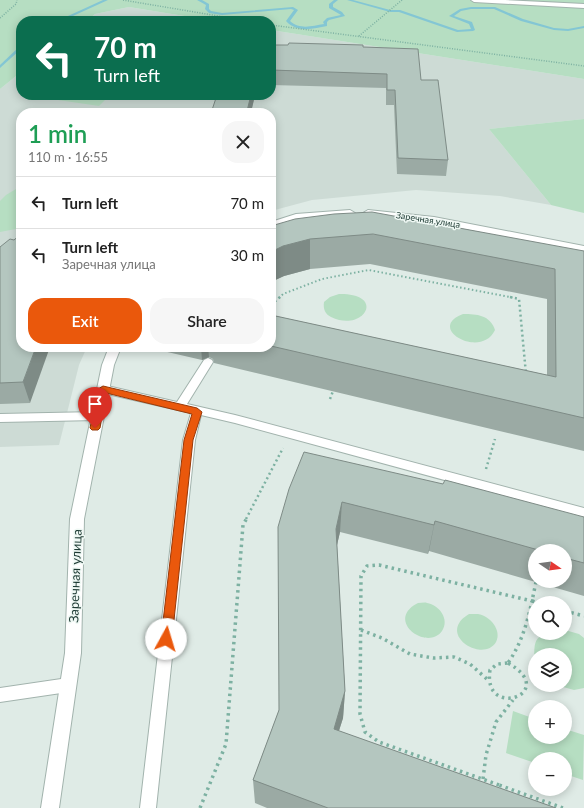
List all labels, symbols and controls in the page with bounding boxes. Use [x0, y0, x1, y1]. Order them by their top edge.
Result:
text: 70 m [94, 30, 157, 64]
icon: left [28, 32, 80, 84]
text: Turn left [94, 64, 160, 86]
text: 1 min [28, 119, 87, 148]
button: close [222, 121, 264, 163]
text: 110 m · 16:55 [28, 149, 108, 165]
icon: left [28, 192, 50, 214]
text: Turn left [62, 194, 118, 212]
text: 70 m [230, 194, 264, 212]
street label: Заречная улица [395, 209, 461, 230]
text: Turn left [62, 238, 118, 256]
icon: left [28, 244, 50, 266]
text: 30 m [230, 246, 264, 264]
text: Заречная улица [62, 256, 156, 272]
button: Exit [28, 298, 142, 344]
button: Share [150, 298, 264, 344]
pin [78, 387, 112, 428]
icon: arrive [84, 393, 106, 415]
street label: Заречная улица [65, 529, 85, 623]
north arrow [528, 544, 572, 588]
map controls [528, 544, 572, 796]
button: search [528, 596, 572, 640]
position arrow [145, 618, 187, 660]
button: layers [528, 648, 572, 692]
button: + [528, 700, 572, 744]
button: − [528, 752, 572, 796]

